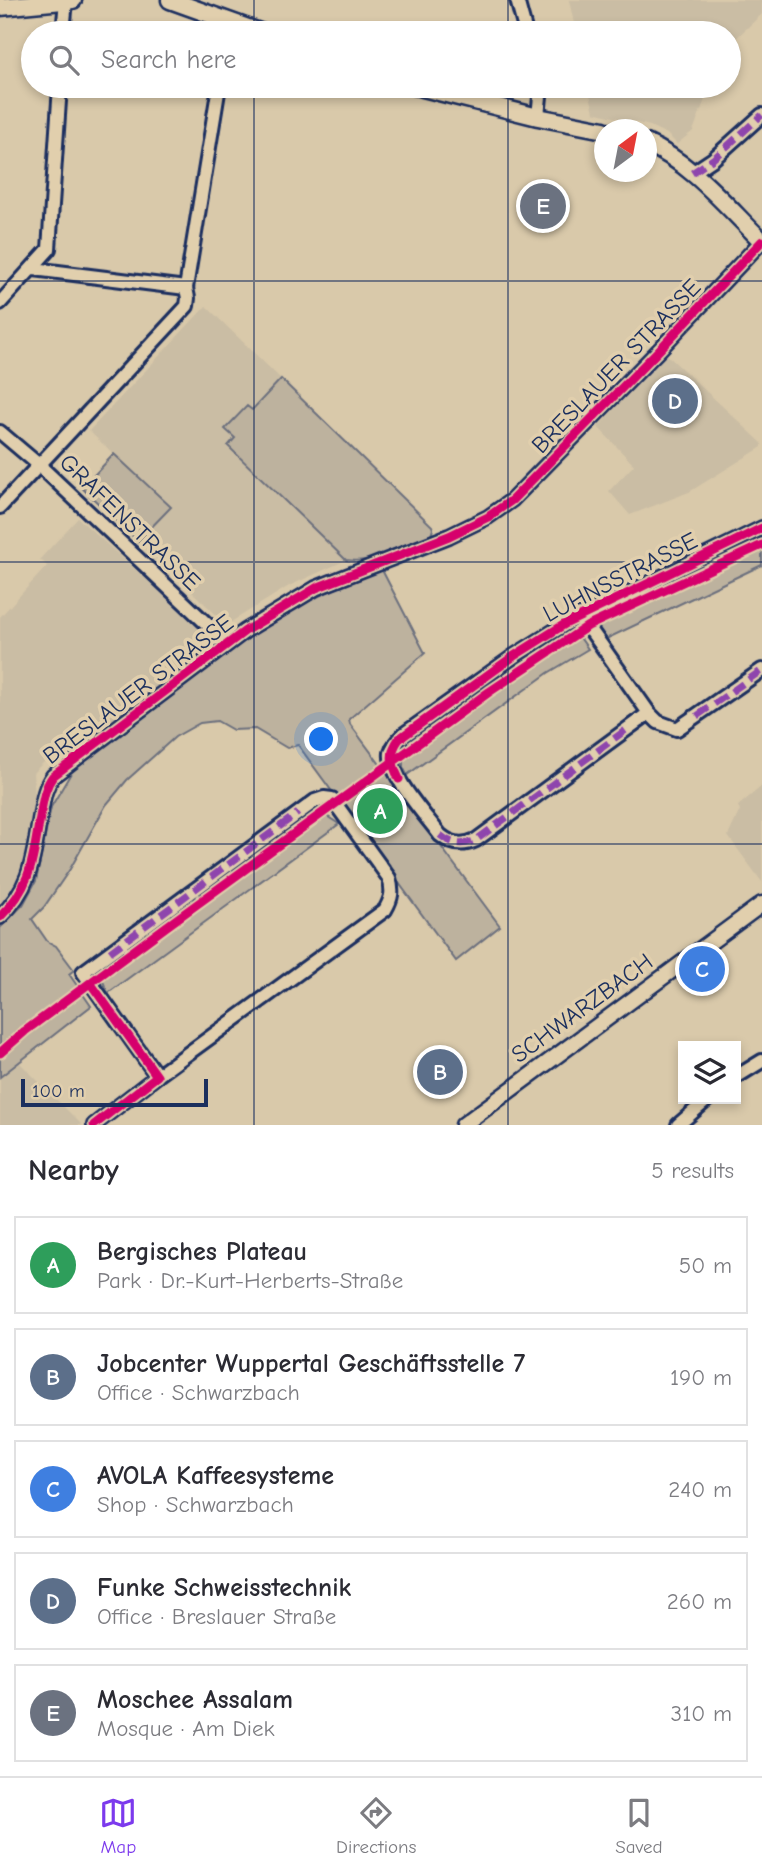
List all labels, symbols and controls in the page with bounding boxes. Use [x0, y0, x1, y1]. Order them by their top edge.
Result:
search box [21, 21, 741, 98]
icon: search [45, 41, 83, 79]
text: Search here [101, 45, 236, 75]
north arrow [594, 119, 657, 182]
pin: E [520, 180, 566, 232]
street label: BRESLAUER STRASSE [526, 273, 706, 459]
pin: D [652, 375, 698, 427]
street label: GRAFENSTRASSE [54, 448, 206, 596]
street label: LUHNSSTRASSE [538, 526, 702, 628]
street label: BRESLAUER STRASSE [37, 608, 239, 770]
your location [304, 722, 338, 756]
pin: A [357, 785, 403, 837]
pin: C [679, 943, 725, 995]
street label: SCHWARZBACH [506, 947, 658, 1069]
map controls [678, 1041, 741, 1104]
button: layers [678, 1041, 741, 1104]
pin: B [417, 1046, 463, 1098]
scale bar [21, 1076, 208, 1108]
text: 100 m [32, 1080, 85, 1102]
text: Nearby [28, 1153, 119, 1188]
text: 5 results [651, 1157, 734, 1184]
text: Bergisches Plateau [97, 1237, 307, 1267]
text: A [47, 1252, 59, 1279]
text: 50 m [679, 1252, 732, 1279]
text: Park · Dr.-Kurt-Herberts-Straße [97, 1267, 403, 1294]
text: Jobcenter Wuppertal Geschäftsstelle 7 [97, 1349, 525, 1379]
text: B [46, 1364, 60, 1391]
text: 190 m [670, 1364, 732, 1391]
text: Office · Schwarzbach [97, 1379, 300, 1406]
text: AVOLA Kaffeesysteme [97, 1461, 334, 1491]
text: C [46, 1476, 60, 1503]
text: 240 m [668, 1476, 732, 1503]
text: Shop · Schwarzbach [97, 1491, 294, 1518]
text: Funke Schweisstechnik [97, 1573, 351, 1603]
text: D [46, 1588, 60, 1615]
text: 260 m [667, 1588, 732, 1615]
text: Office · Breslauer Straße [97, 1603, 336, 1630]
text: Moschee Assalam [97, 1685, 293, 1715]
text: E [46, 1700, 60, 1727]
text: 310 m [671, 1700, 732, 1727]
text: Mosque · Am Diek [97, 1715, 275, 1742]
tab: Map [99, 1794, 137, 1858]
tab: Directions [336, 1794, 416, 1858]
tab: Saved [615, 1794, 663, 1858]

